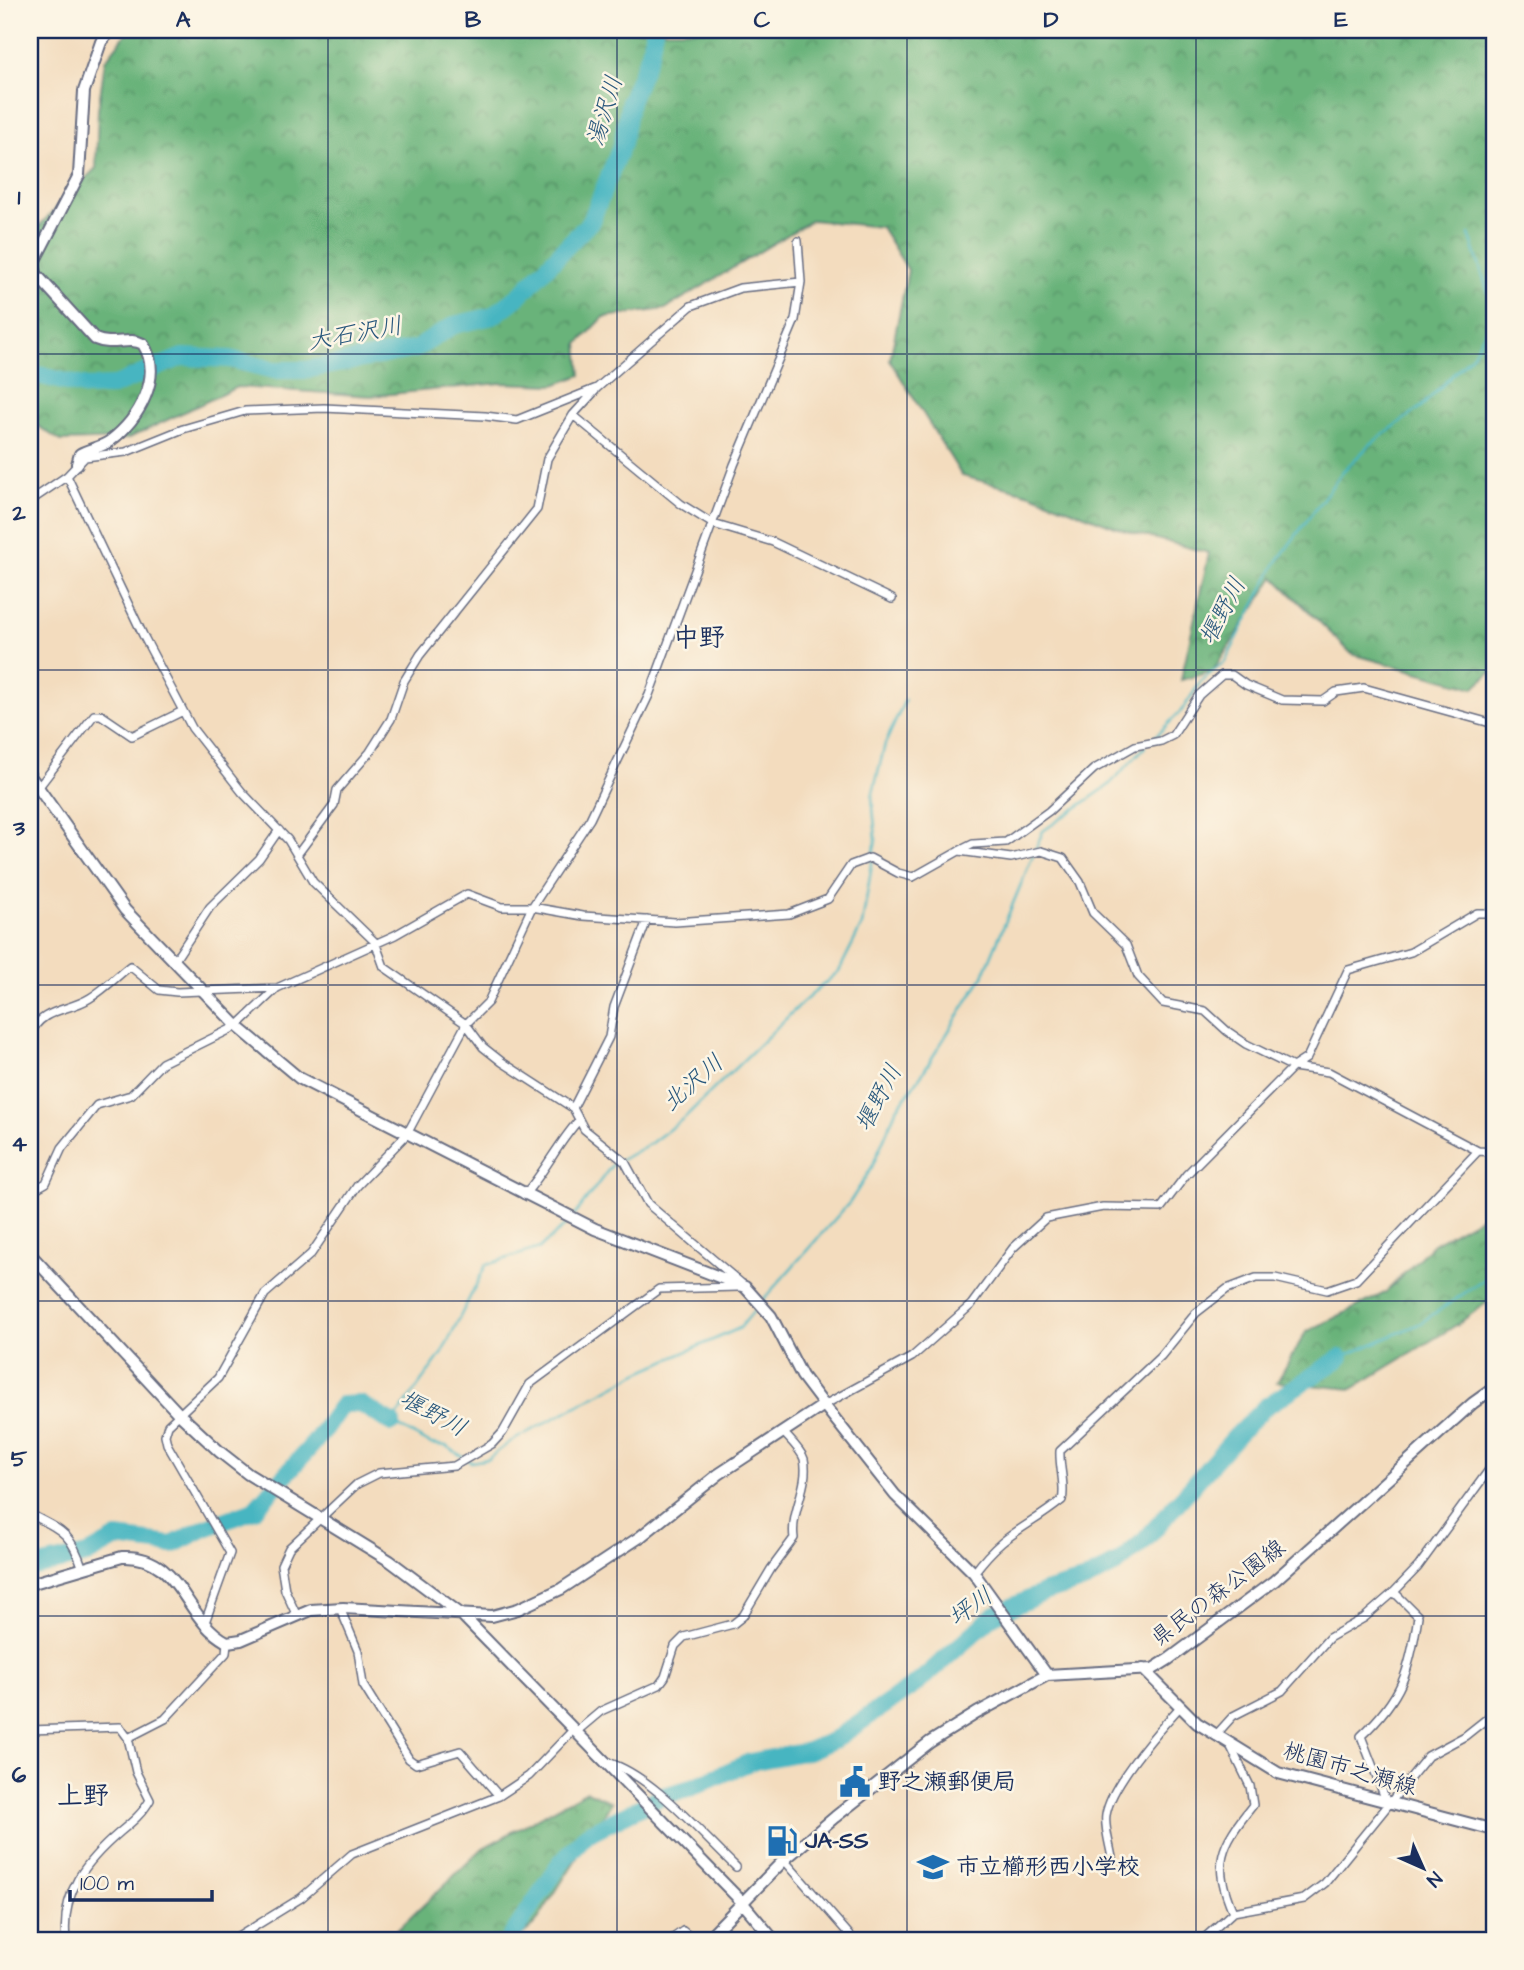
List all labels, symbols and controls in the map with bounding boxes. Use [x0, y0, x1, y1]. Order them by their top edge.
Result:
text: A [176, 4, 191, 36]
text: B [465, 4, 482, 36]
text: C [754, 4, 771, 36]
text: D [1044, 4, 1059, 36]
text: E [1334, 4, 1348, 36]
water label: 湯沢川 [578, 72, 632, 150]
text: 1 [18, 181, 21, 213]
water label: 大石沢川 [305, 309, 405, 359]
text: 2 [11, 497, 26, 529]
water label: 堰野川 [1191, 571, 1255, 651]
district label: 中野 [673, 620, 725, 656]
text: 3 [12, 812, 25, 844]
water label: 北沢川 [655, 1047, 731, 1119]
water label: 堰野川 [847, 1058, 911, 1138]
text: 4 [11, 1128, 27, 1160]
water label: 堰野川 [393, 1382, 473, 1446]
text: 5 [11, 1443, 28, 1475]
street label: 県民の森公園線 [1144, 1532, 1292, 1654]
water label: 坪川 [942, 1579, 1000, 1635]
street label: 桃園市之瀬線 [1279, 1735, 1421, 1803]
text: 6 [12, 1759, 27, 1791]
public building icon: 野之瀬郵便局 [838, 1765, 872, 1799]
place label: 野之瀬郵便局 [878, 1766, 1016, 1798]
district label: 上野 [57, 1778, 109, 1814]
fuel station icon: JA-SS [765, 1824, 799, 1858]
place label: JA-SS [804, 1825, 869, 1857]
north arrow [1388, 1834, 1458, 1904]
school or university icon: 市立櫛形西小学校 [916, 1850, 950, 1884]
place label: 市立櫛形西小学校 [956, 1851, 1140, 1883]
scale bar [70, 1858, 212, 1902]
text: N [1420, 1865, 1448, 1893]
text: 100 m [80, 1869, 135, 1898]

